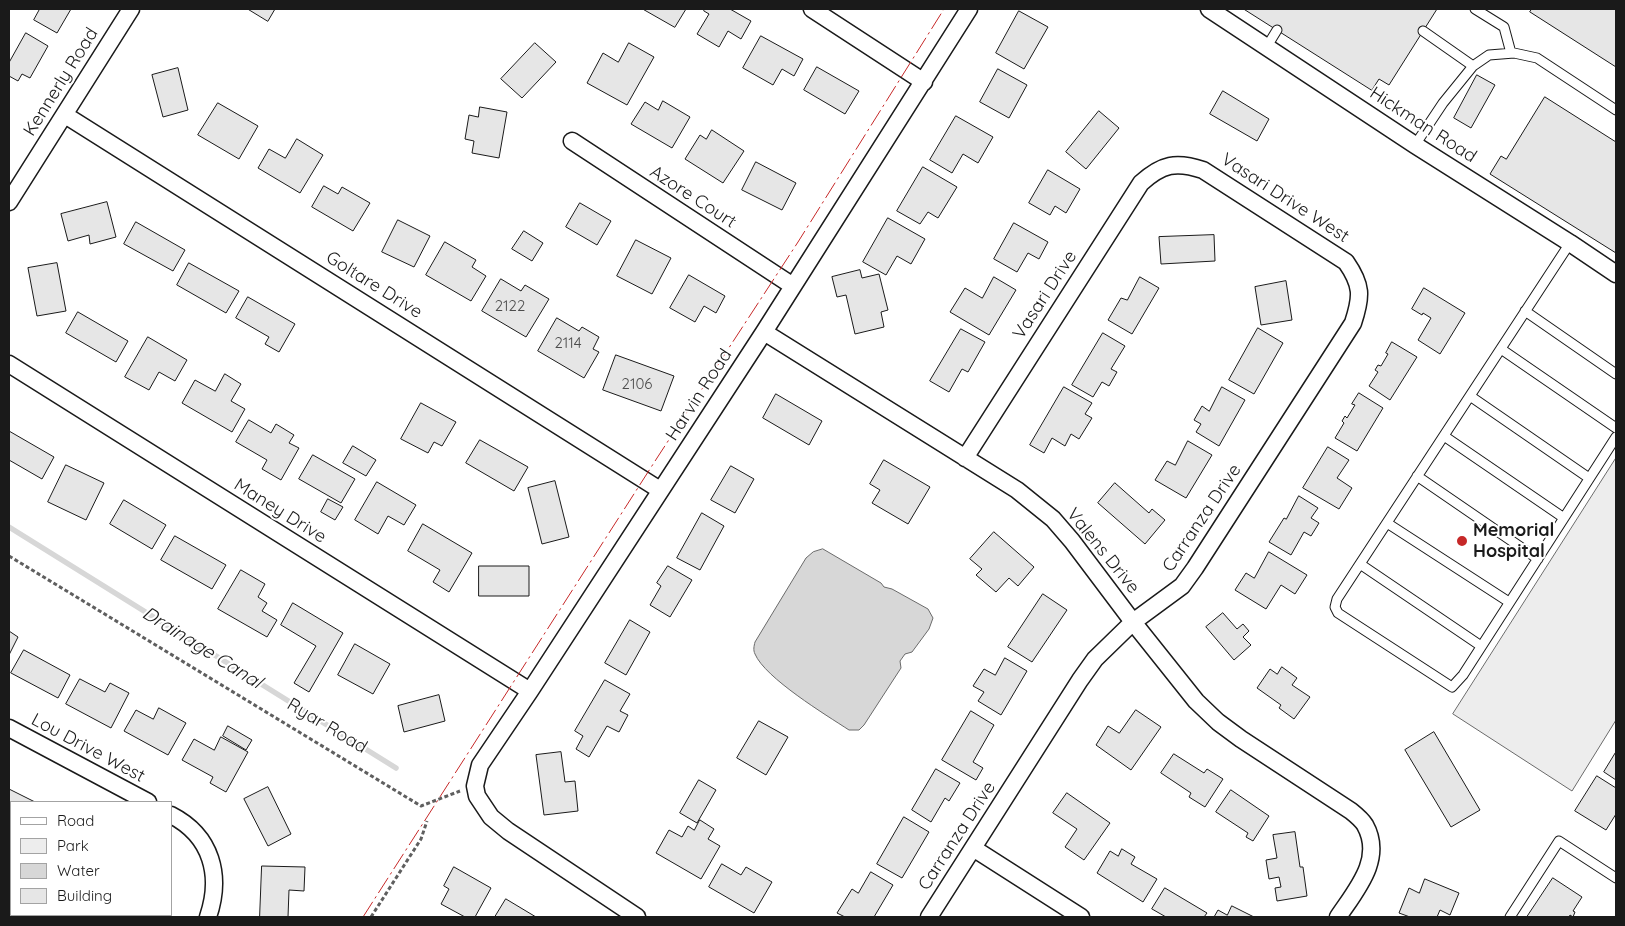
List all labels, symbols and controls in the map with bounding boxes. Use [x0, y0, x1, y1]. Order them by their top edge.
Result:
street label: Kennerly Road [19, 24, 103, 140]
street label: Hickman Road [1366, 82, 1480, 168]
street label: Vasari Drive West [1217, 149, 1353, 247]
street label: Azore Court [646, 161, 740, 233]
street label: Goltare Drive [322, 247, 426, 323]
street label: Vasari Drive [1008, 247, 1082, 343]
house number: 2122 [495, 297, 525, 315]
house number: 2114 [554, 334, 582, 352]
street label: Harvin Road [661, 345, 737, 445]
house number: 2106 [622, 375, 652, 393]
street label: Carranza Drive [1158, 460, 1246, 576]
street label: Maney Drive [230, 474, 330, 548]
street label: Valens Drive [1062, 504, 1144, 598]
place label: Memorial Hospital [1473, 520, 1554, 562]
marker: Memorial Hospital [1455, 534, 1469, 548]
water label: Drainage Canal [138, 602, 266, 694]
street label: Ryar Road [283, 694, 371, 758]
street label: Lou Drive West [27, 709, 149, 787]
street label: Carranza Drive [914, 778, 1000, 894]
legend [10, 801, 172, 916]
text: Road [57, 811, 94, 830]
text: Park [57, 836, 89, 855]
text: Water [57, 861, 100, 880]
text: Building [57, 886, 112, 905]

